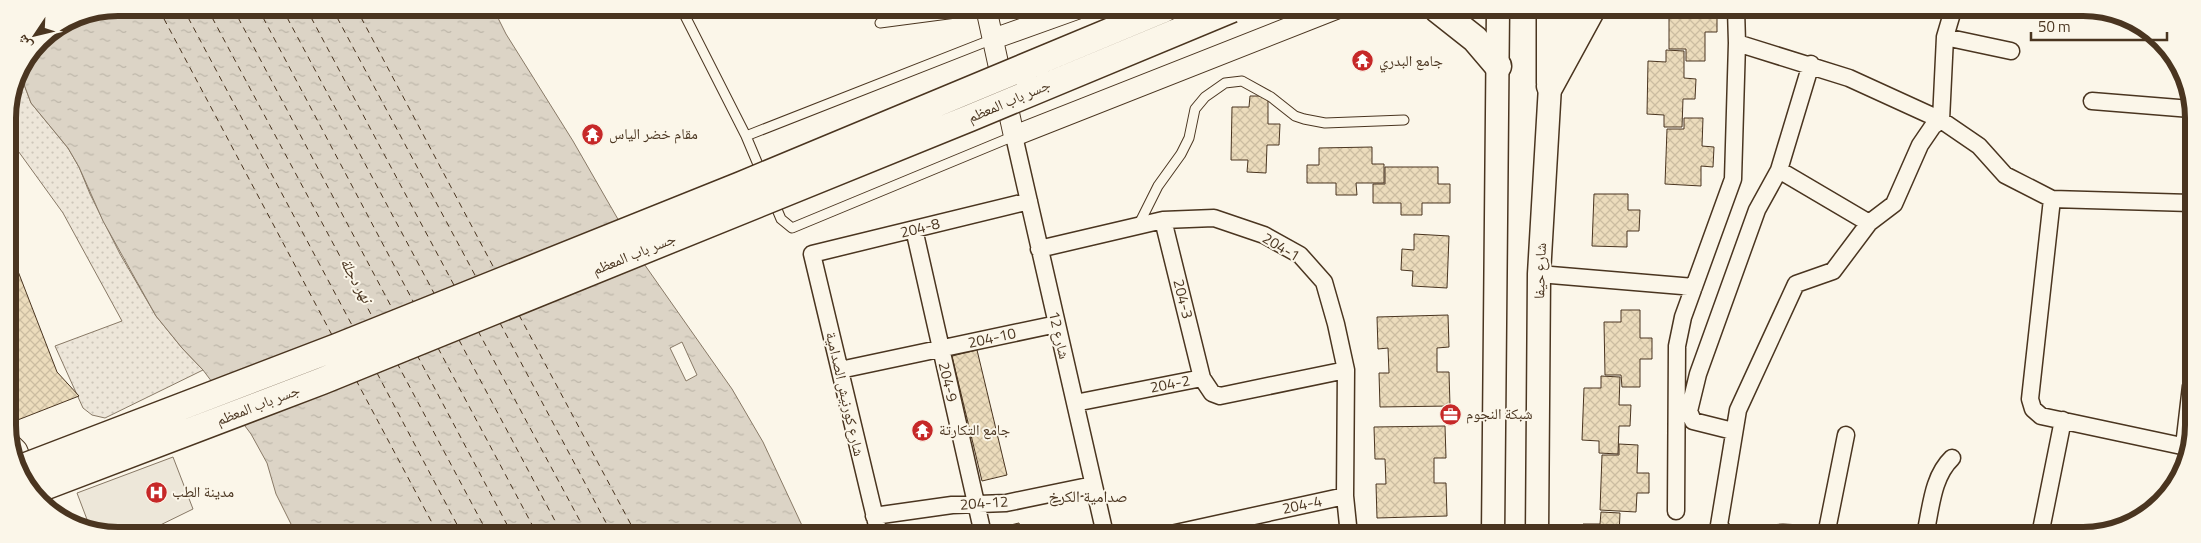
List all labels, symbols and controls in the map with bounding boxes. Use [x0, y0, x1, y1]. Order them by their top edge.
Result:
north arrow [10, 10, 60, 60]
scale bar [2031, 10, 2167, 42]
text: 50 m [2038, 15, 2071, 38]
text: ش [11, 31, 37, 55]
temple icon: جامع البدري [1351, 49, 1375, 73]
place label: جامع البدري [1379, 49, 1443, 73]
street label: جسر باب المعظم [964, 73, 1054, 128]
temple icon: مقام خضر الياس [581, 122, 605, 146]
place label: مقام خضر الياس [609, 122, 698, 145]
street label: 204-8 [898, 211, 942, 244]
street label: جسر باب المعظم [589, 226, 679, 281]
street label: 204-1 [1258, 226, 1304, 267]
street label: شارع حيفا [1527, 242, 1552, 300]
water label: نهر دجلة [335, 253, 381, 309]
street label: 204-3 [1167, 277, 1200, 321]
street label: شارع 12 [1043, 309, 1076, 361]
street label: 204-10 [966, 321, 1018, 354]
street label: شارع كورنيش الصدامية [820, 329, 871, 458]
street label: 204-9 [933, 360, 964, 404]
street label: 204-2 [1148, 368, 1192, 399]
street label: جسر باب المعظم [213, 378, 304, 431]
office icon: شبكة النجوم [1438, 402, 1462, 426]
place label: شبكة النجوم [1466, 402, 1533, 425]
temple icon: جامع التكارتة [911, 418, 935, 442]
place label: جامع التكارتة [939, 418, 1011, 441]
hospital icon: مدينة الطب [144, 480, 168, 504]
place label: مدينة الطب [172, 480, 234, 503]
district label: صدامية الكرخ [1049, 484, 1127, 508]
street label: 204-12 [959, 489, 1009, 516]
street label: 204-4 [1280, 489, 1324, 520]

